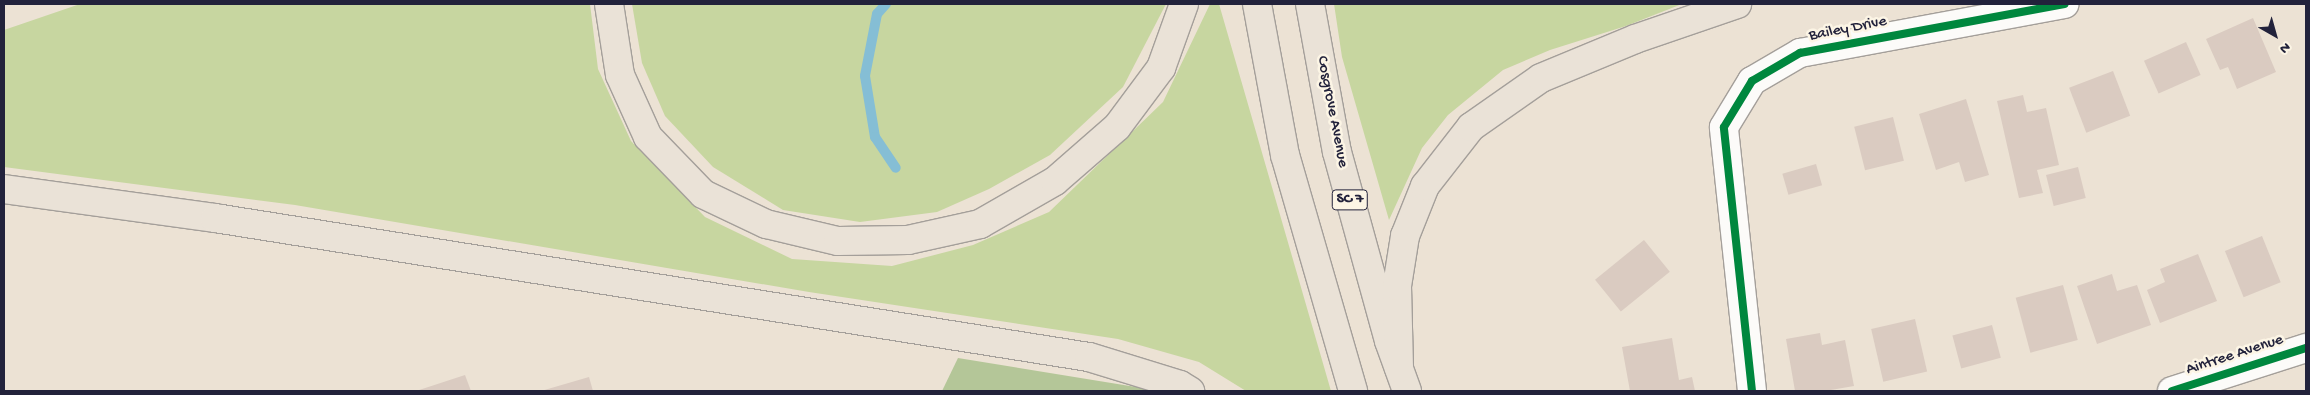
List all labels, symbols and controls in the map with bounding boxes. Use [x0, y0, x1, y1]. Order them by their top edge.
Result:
north arrow [2250, 10, 2300, 60]
street label: Bailey Drive [1807, 13, 1889, 47]
text: N [2276, 38, 2293, 57]
street label: Cosgrove Avenue [1311, 55, 1351, 169]
road number: SC 7 [1331, 188, 1369, 212]
street label: Aintree Avenue [2184, 331, 2286, 381]

